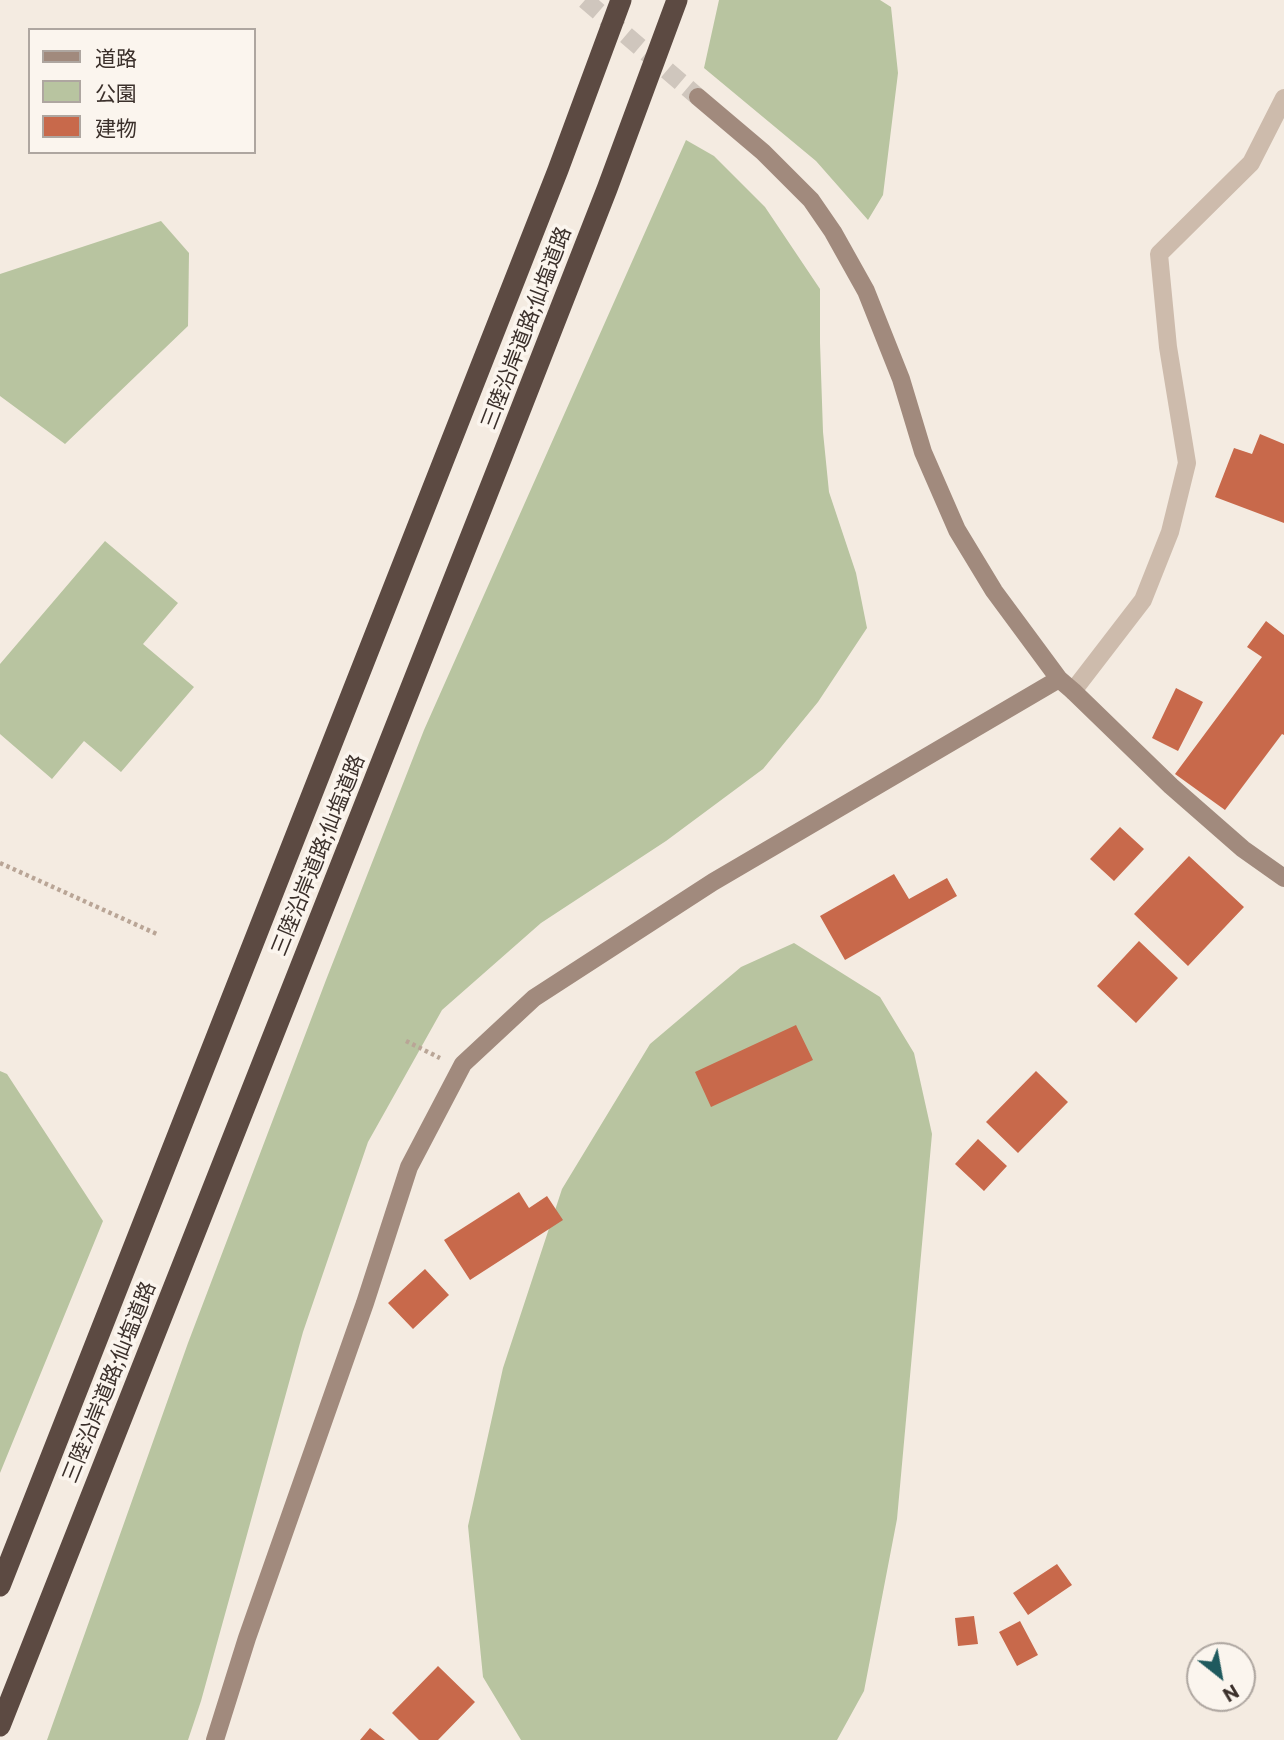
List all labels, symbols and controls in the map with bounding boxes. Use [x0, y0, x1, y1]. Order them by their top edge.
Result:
legend [28, 28, 256, 154]
text: 道路 [95, 45, 137, 70]
text: 公園 [95, 80, 137, 105]
text: 建物 [95, 115, 137, 140]
street label: 三陸沿岸道路;仙塩道路 [476, 223, 576, 433]
street label: 三陸沿岸道路;仙塩道路 [266, 751, 370, 959]
street label: 三陸沿岸道路;仙塩道路 [57, 1278, 161, 1486]
north arrow [1186, 1642, 1256, 1712]
text: N [1219, 1680, 1243, 1707]

